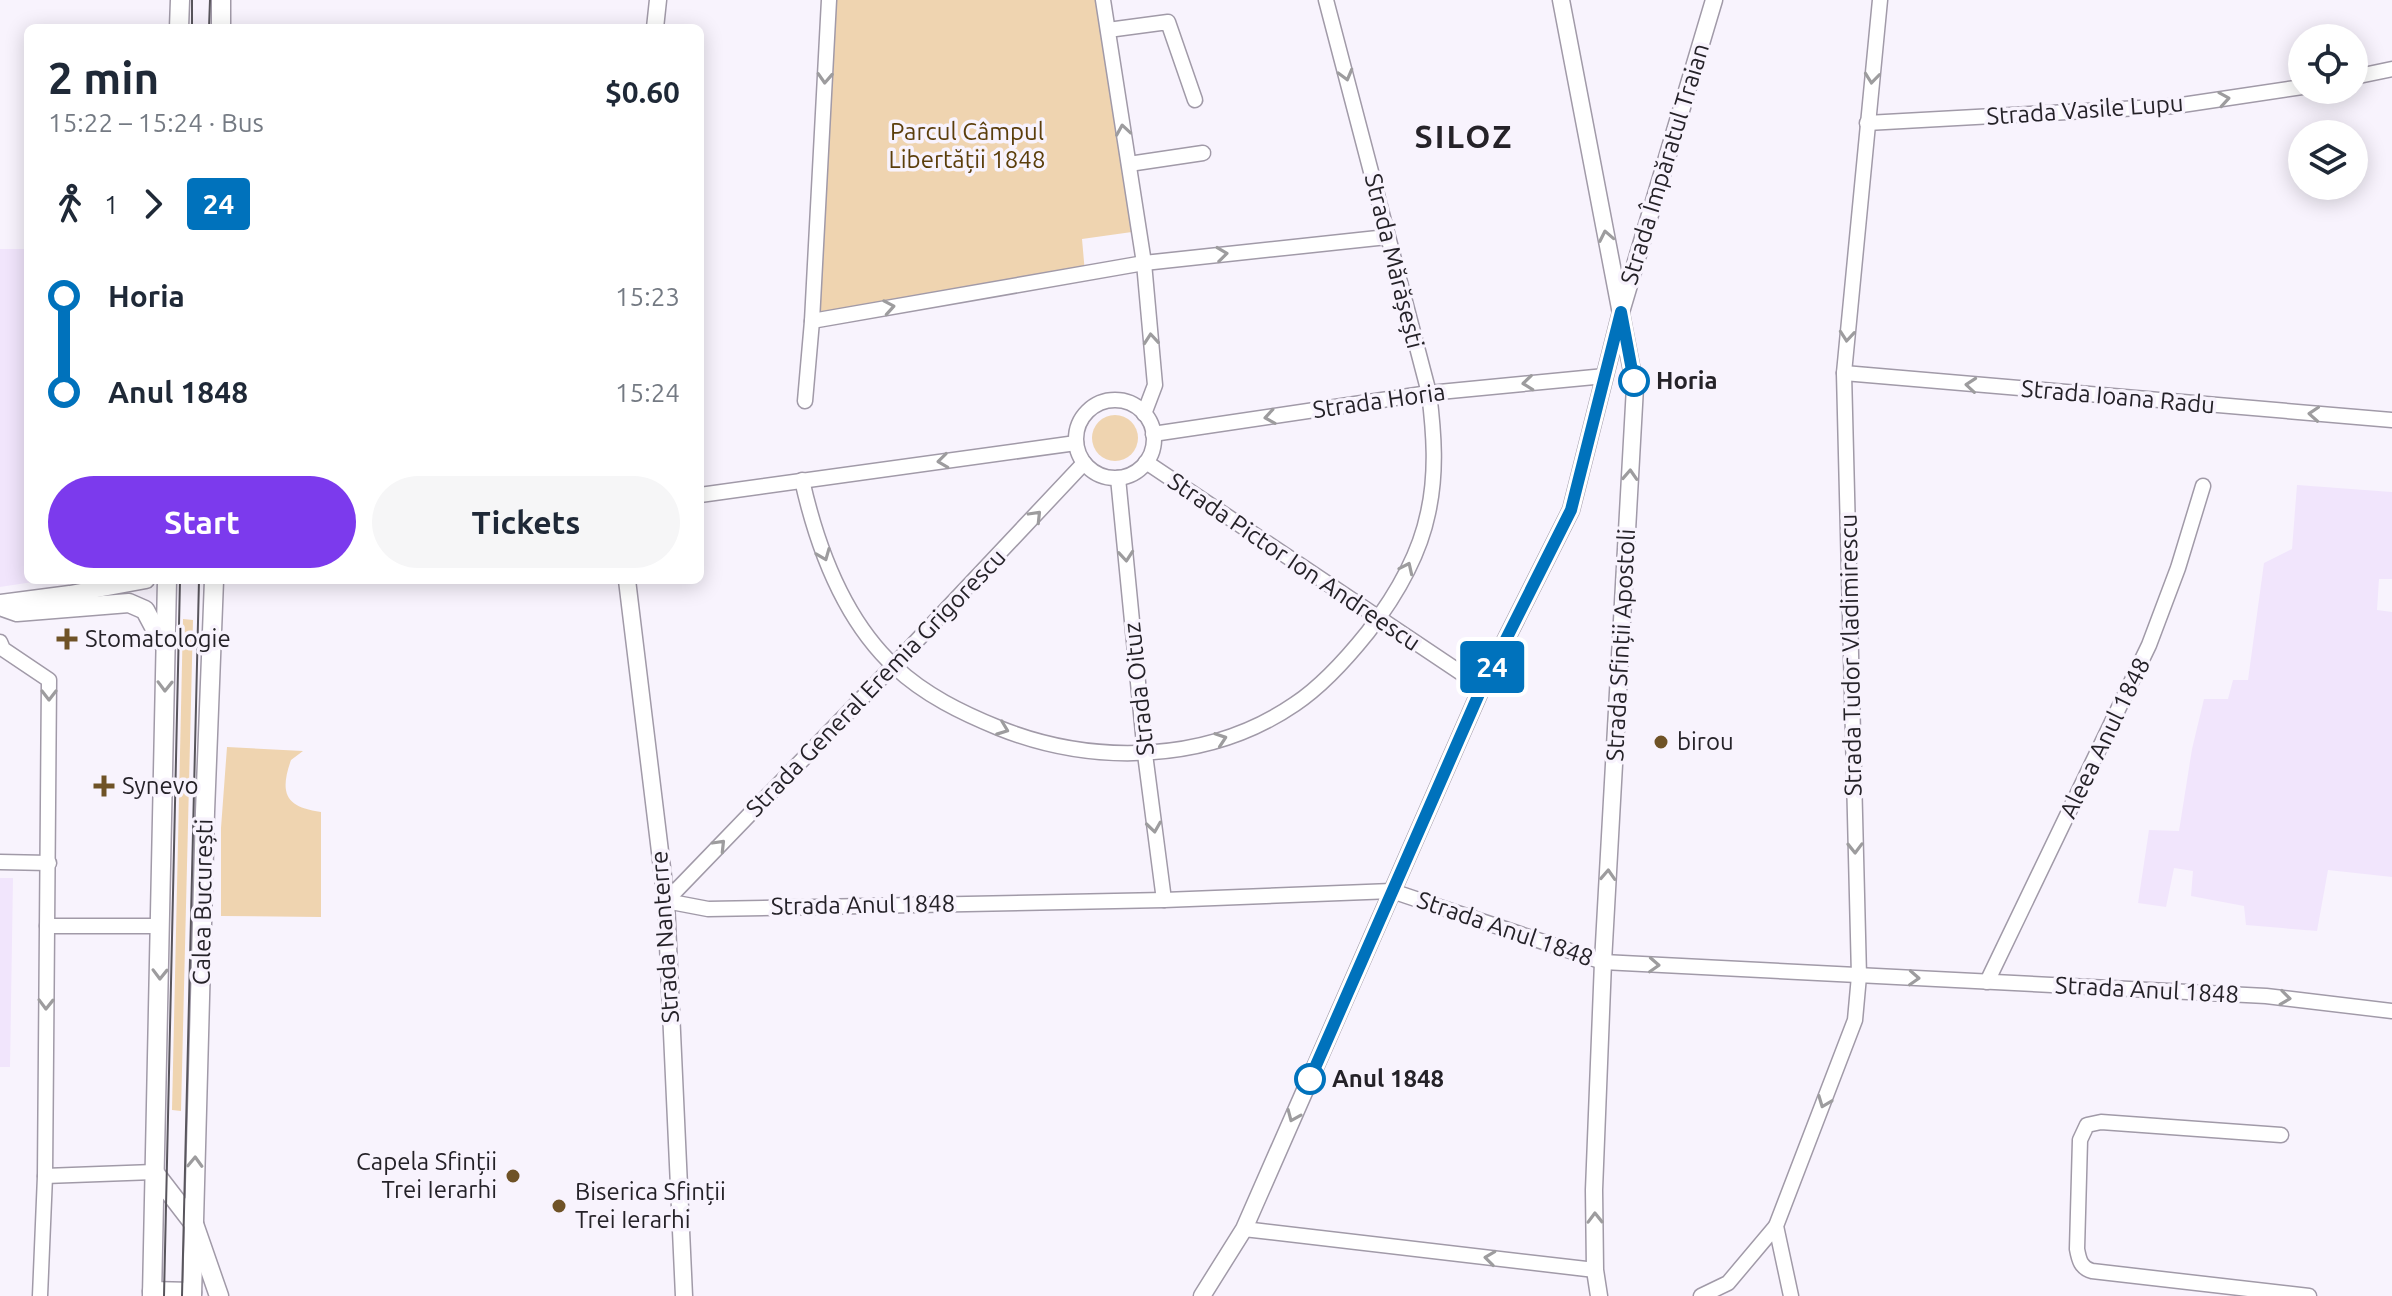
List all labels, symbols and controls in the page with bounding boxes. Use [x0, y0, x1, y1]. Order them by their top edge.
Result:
map controls [2288, 24, 2368, 200]
button: locate [2288, 24, 2368, 104]
street label: Strada Împăratul Traian [1614, 40, 1714, 288]
text: 2 min [48, 53, 159, 102]
one-way arrow [1337, 68, 1353, 82]
one-way arrow [817, 72, 834, 85]
one-way arrow [1864, 72, 1881, 85]
text: $0.60 [605, 75, 680, 109]
street label: Strada Vasile Lupu [1986, 89, 2184, 130]
one-way arrow [2218, 91, 2231, 108]
text: 15:22 – 15:24 · Bus [48, 108, 264, 137]
park label: Parcul Câmpul Libertății 1848 [889, 118, 1045, 173]
district label: SILOZ [1415, 118, 1513, 154]
button: layers [2288, 120, 2368, 200]
one-way arrow [1115, 123, 1132, 137]
street label: Strada Mărășești [1360, 171, 1429, 351]
icon: walk [48, 182, 92, 226]
icon: forward [131, 182, 175, 226]
text: 24 [203, 188, 234, 219]
text: 1 [104, 190, 119, 219]
one-way arrow [1599, 229, 1616, 243]
one-way arrow [1216, 245, 1229, 262]
text: Horia [108, 279, 185, 313]
text: 15:23 [615, 282, 680, 311]
one-way arrow [882, 300, 896, 317]
one-way arrow [1839, 330, 1856, 343]
one-way arrow [1143, 332, 1160, 345]
marker: Horia [1619, 366, 1649, 396]
place label: Horia [1656, 367, 1717, 394]
text: Anul 1848 [108, 375, 248, 409]
one-way arrow [1521, 375, 1534, 392]
street label: Strada Ioana Radu [2020, 375, 2216, 418]
one-way arrow [1965, 376, 1978, 393]
text: 15:24 [615, 378, 680, 407]
street label: Strada Horia [1311, 378, 1447, 423]
one-way arrow [2307, 405, 2320, 422]
one-way arrow [1263, 408, 1277, 425]
one-way arrow [936, 453, 949, 470]
street label: Strada Pictor Ion Andreescu [1163, 467, 1425, 656]
one-way arrow [1622, 468, 1639, 481]
button: Start [48, 476, 356, 568]
button: Tickets [372, 476, 680, 568]
one-way arrow [1027, 511, 1042, 525]
street label: Strada Tudor Vladimirescu [1835, 514, 1866, 796]
street label: Strada Sfinții Apostoli [1601, 528, 1640, 762]
street label: Strada General Eremia Grigorescu [741, 543, 1011, 822]
one-way arrow [814, 547, 830, 561]
one-way arrow [1117, 550, 1134, 563]
one-way arrow [1398, 562, 1414, 577]
street label: Strada Oituz [1118, 621, 1159, 757]
place label: Stomatologie [85, 625, 231, 652]
marker: Stomatologie [56, 628, 78, 650]
line badge: 24 [1456, 641, 1528, 693]
text: 24 [1476, 651, 1508, 682]
street label: Aleea Anul 1848 [2054, 653, 2155, 822]
one-way arrow [156, 680, 174, 693]
one-way arrow [40, 689, 58, 702]
one-way arrow [995, 719, 1009, 736]
place label: birou [1677, 728, 1734, 755]
one-way arrow [1213, 732, 1227, 748]
marker: birou [1652, 733, 1670, 751]
place label: Synevo [122, 772, 199, 799]
marker: Synevo [93, 775, 115, 797]
street label: Calea București [188, 819, 217, 985]
one-way arrow [1145, 820, 1162, 834]
one-way arrow [711, 840, 726, 854]
one-way arrow [1847, 842, 1864, 855]
street label: Strada Nanterre [645, 850, 684, 1024]
one-way arrow [1599, 868, 1616, 881]
street label: Strada Anul 1848 [1414, 886, 1597, 971]
street label: Strada Anul 1848 [771, 889, 955, 920]
one-way arrow [1648, 956, 1661, 973]
one-way arrow [151, 968, 169, 981]
one-way arrow [1908, 970, 1921, 987]
street label: Strada Anul 1848 [2054, 971, 2240, 1008]
one-way arrow [2279, 989, 2292, 1006]
one-way arrow [37, 998, 54, 1011]
marker: Anul 1848 [1295, 1064, 1325, 1094]
place label: Anul 1848 [1332, 1065, 1444, 1092]
one-way arrow [1817, 1094, 1834, 1108]
one-way arrow [1287, 1108, 1303, 1123]
place label: Capela Sfinții Trei Ierarhi [356, 1148, 497, 1203]
one-way arrow [187, 1155, 204, 1168]
marker: Capela Sfinții Trei Ierarhi [504, 1167, 522, 1185]
place label: Biserica Sfinții Trei Ierarhi [575, 1178, 726, 1233]
marker: Biserica Sfinții Trei Ierarhi [550, 1197, 568, 1215]
one-way arrow [1586, 1211, 1603, 1224]
one-way arrow [1483, 1250, 1497, 1267]

